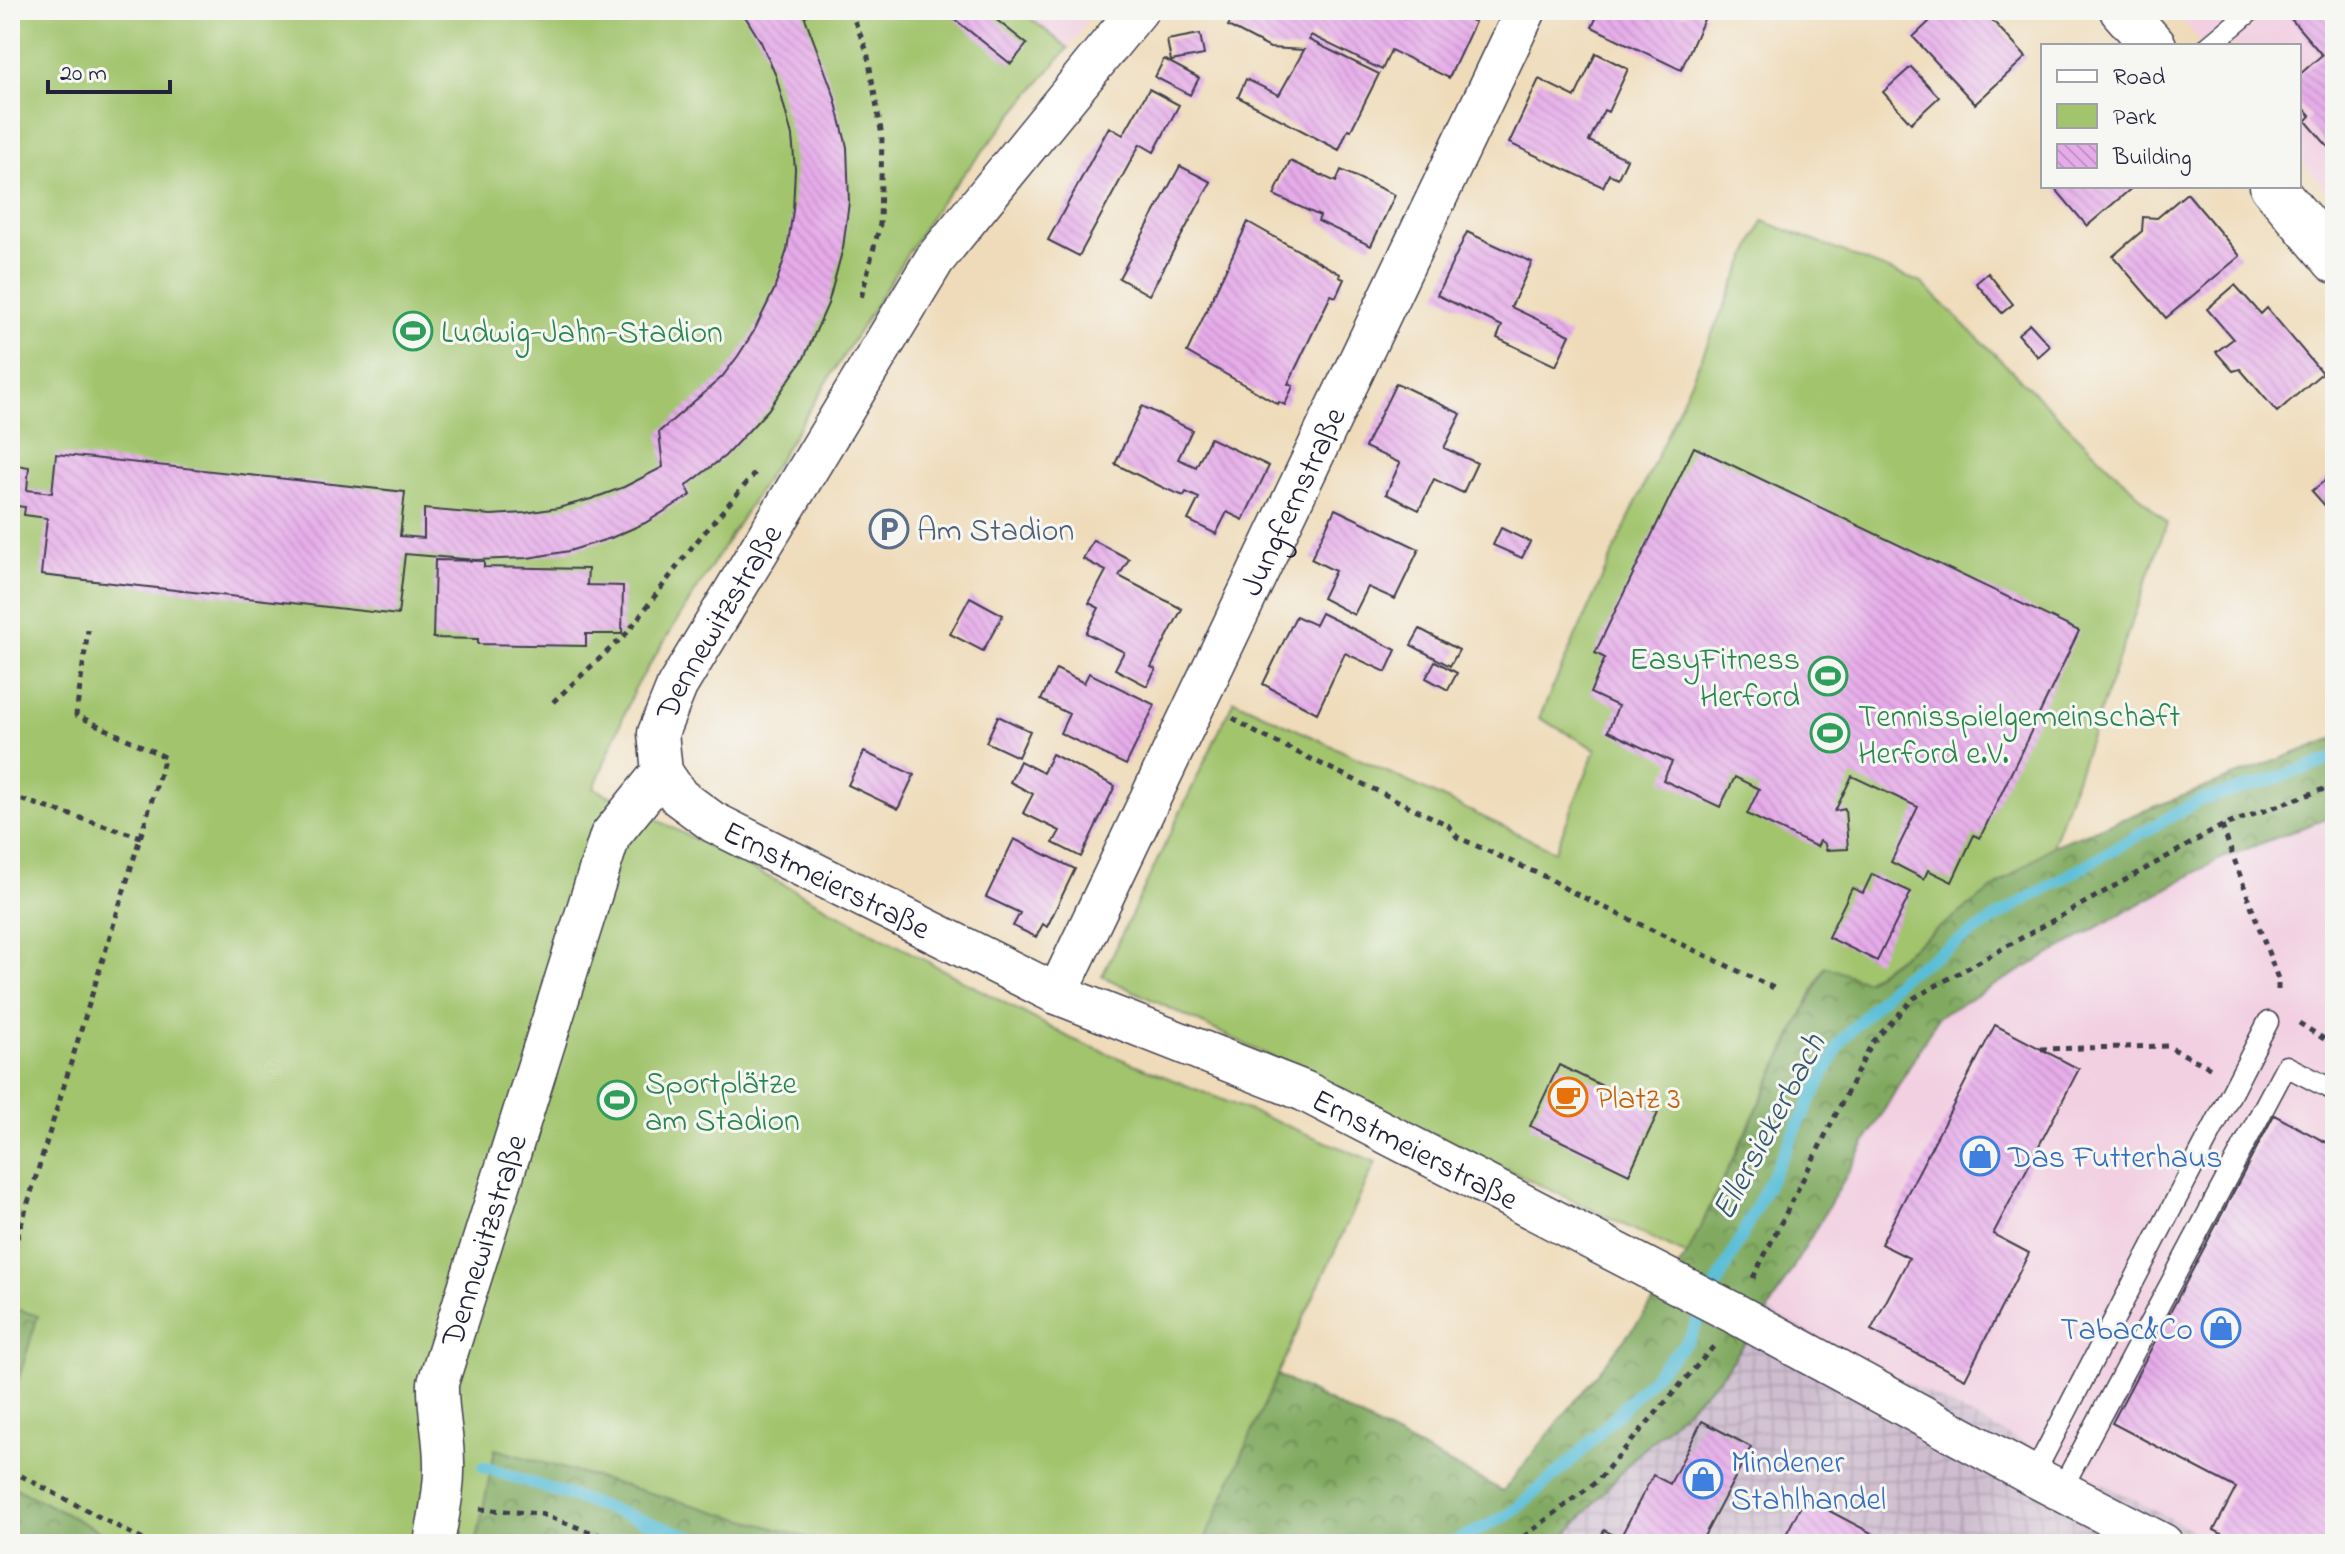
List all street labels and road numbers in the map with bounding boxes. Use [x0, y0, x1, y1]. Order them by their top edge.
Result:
street label: Jungfernstraße [1230, 400, 1361, 605]
street label: Dennewitzstraße [645, 516, 797, 728]
street label: Ernstmeierstraße [714, 810, 938, 954]
street label: Ernstmeierstraße [1302, 1079, 1526, 1225]
street label: Dennewitzstraße [431, 1128, 542, 1354]

